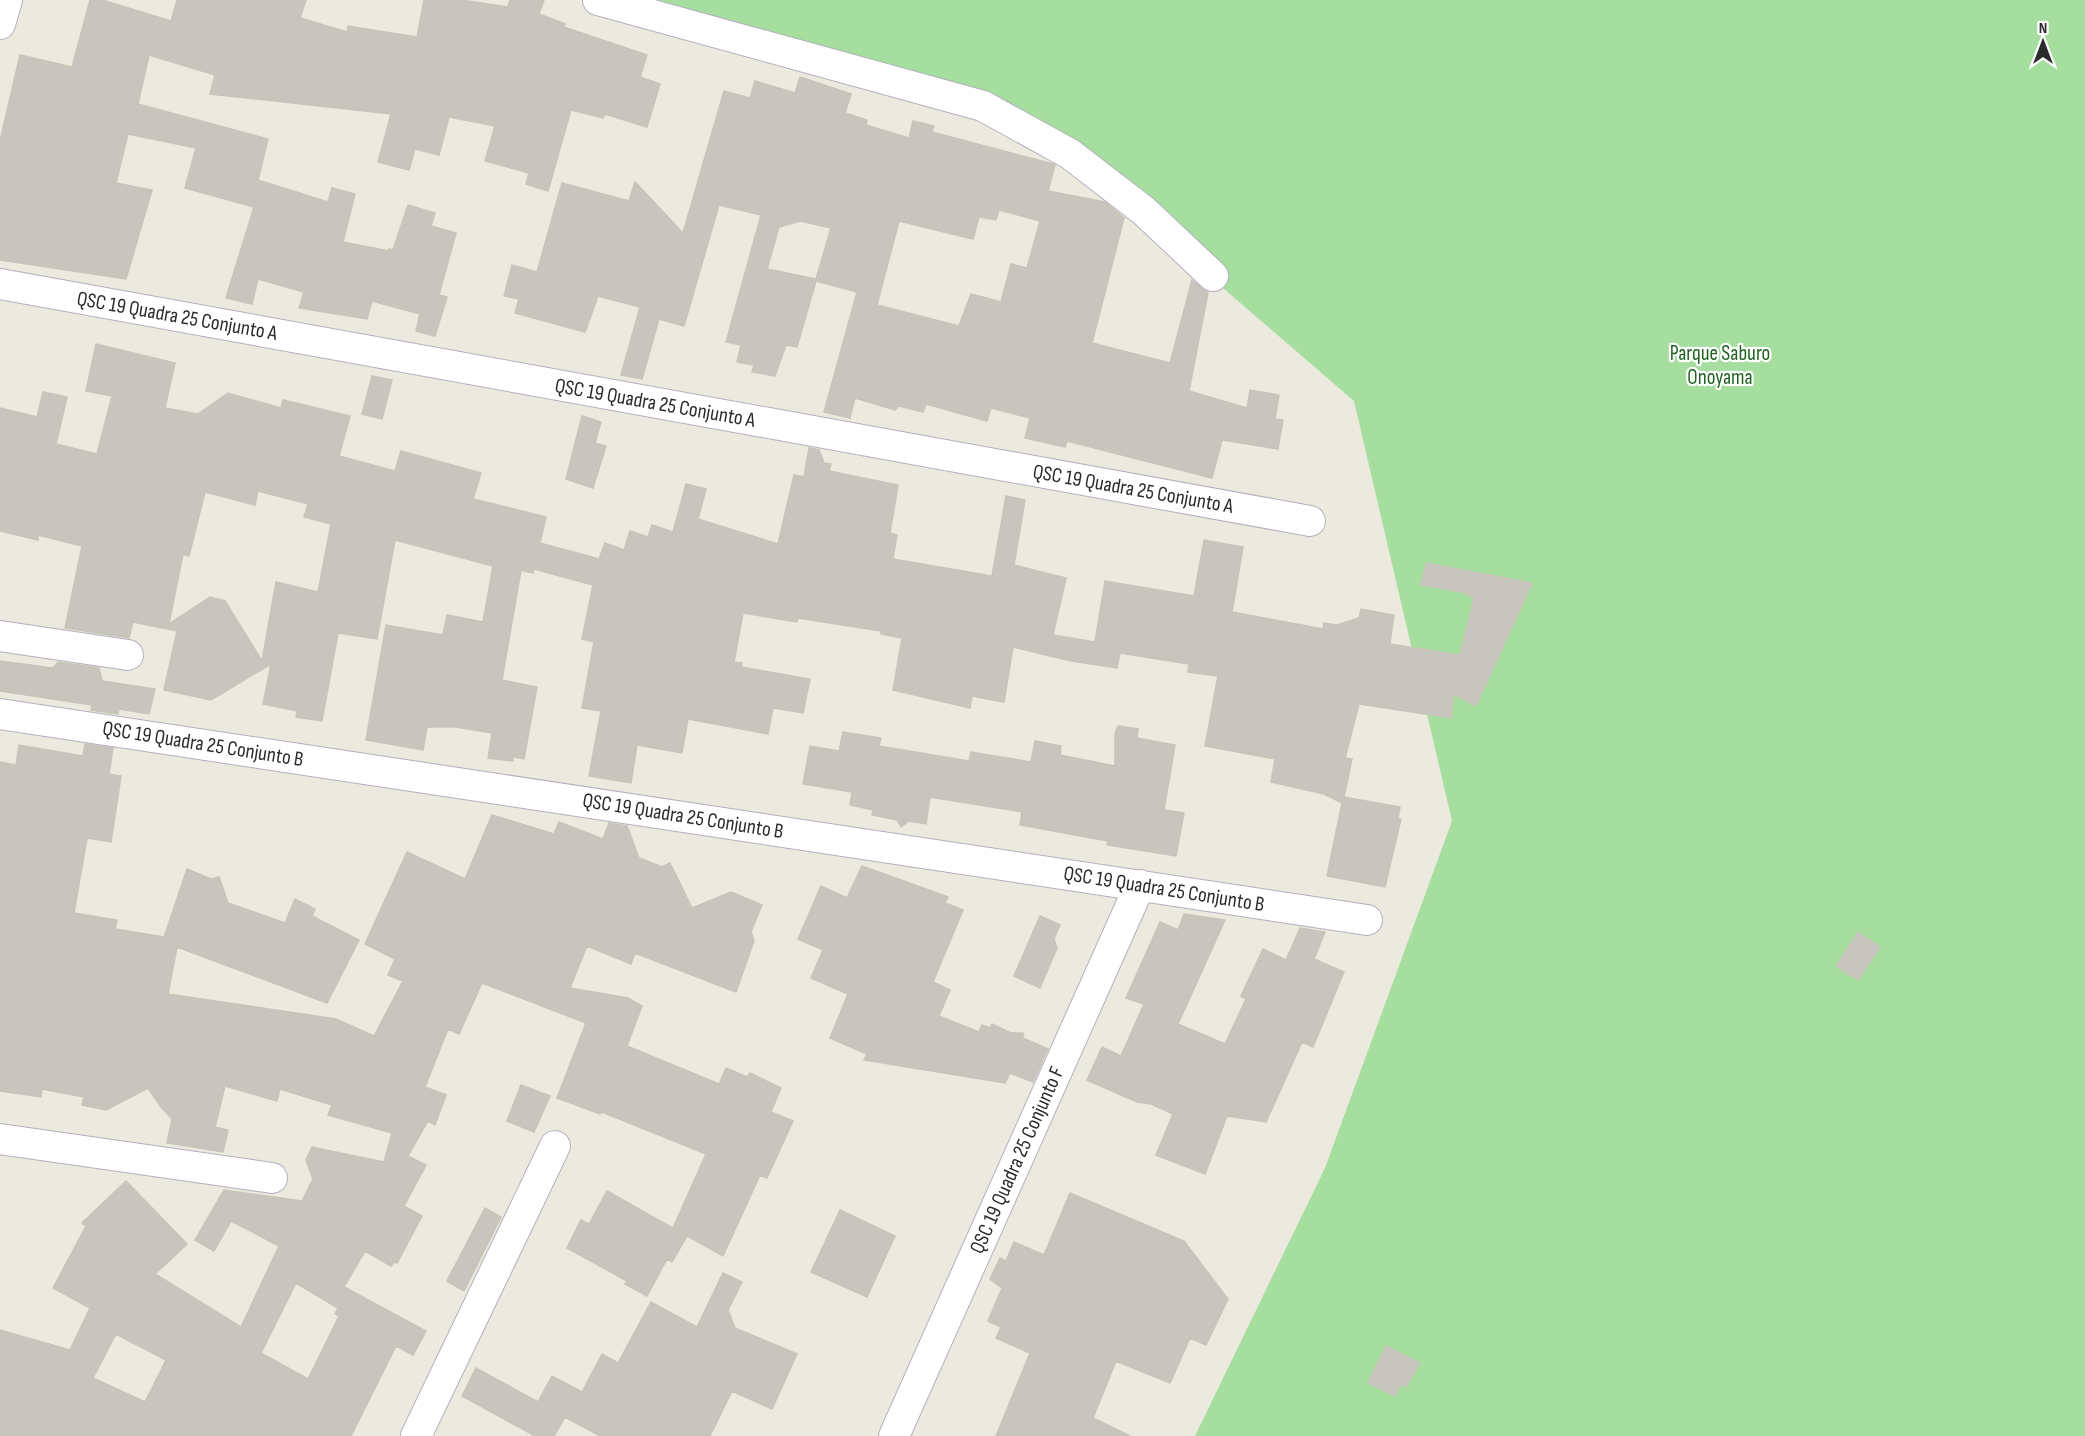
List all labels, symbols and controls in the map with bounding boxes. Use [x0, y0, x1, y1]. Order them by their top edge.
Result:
north arrow [2013, 12, 2073, 72]
text: N [2039, 19, 2047, 38]
street label: QSC 19 Quadra 25 Conjunto A [75, 286, 280, 346]
park label: Parque Saburo Onoyama [1670, 341, 1770, 390]
street label: QSC 19 Quadra 25 Conjunto A [553, 373, 758, 433]
street label: QSC 19 Quadra 25 Conjunto A [1031, 459, 1236, 519]
street label: QSC 19 Quadra 25 Conjunto B [101, 716, 305, 772]
street label: QSC 19 Quadra 25 Conjunto B [581, 788, 785, 844]
street label: QSC 19 Quadra 25 Conjunto B [1062, 861, 1266, 917]
street label: QSC 19 Quadra 25 Conjunto F [964, 1063, 1070, 1257]

